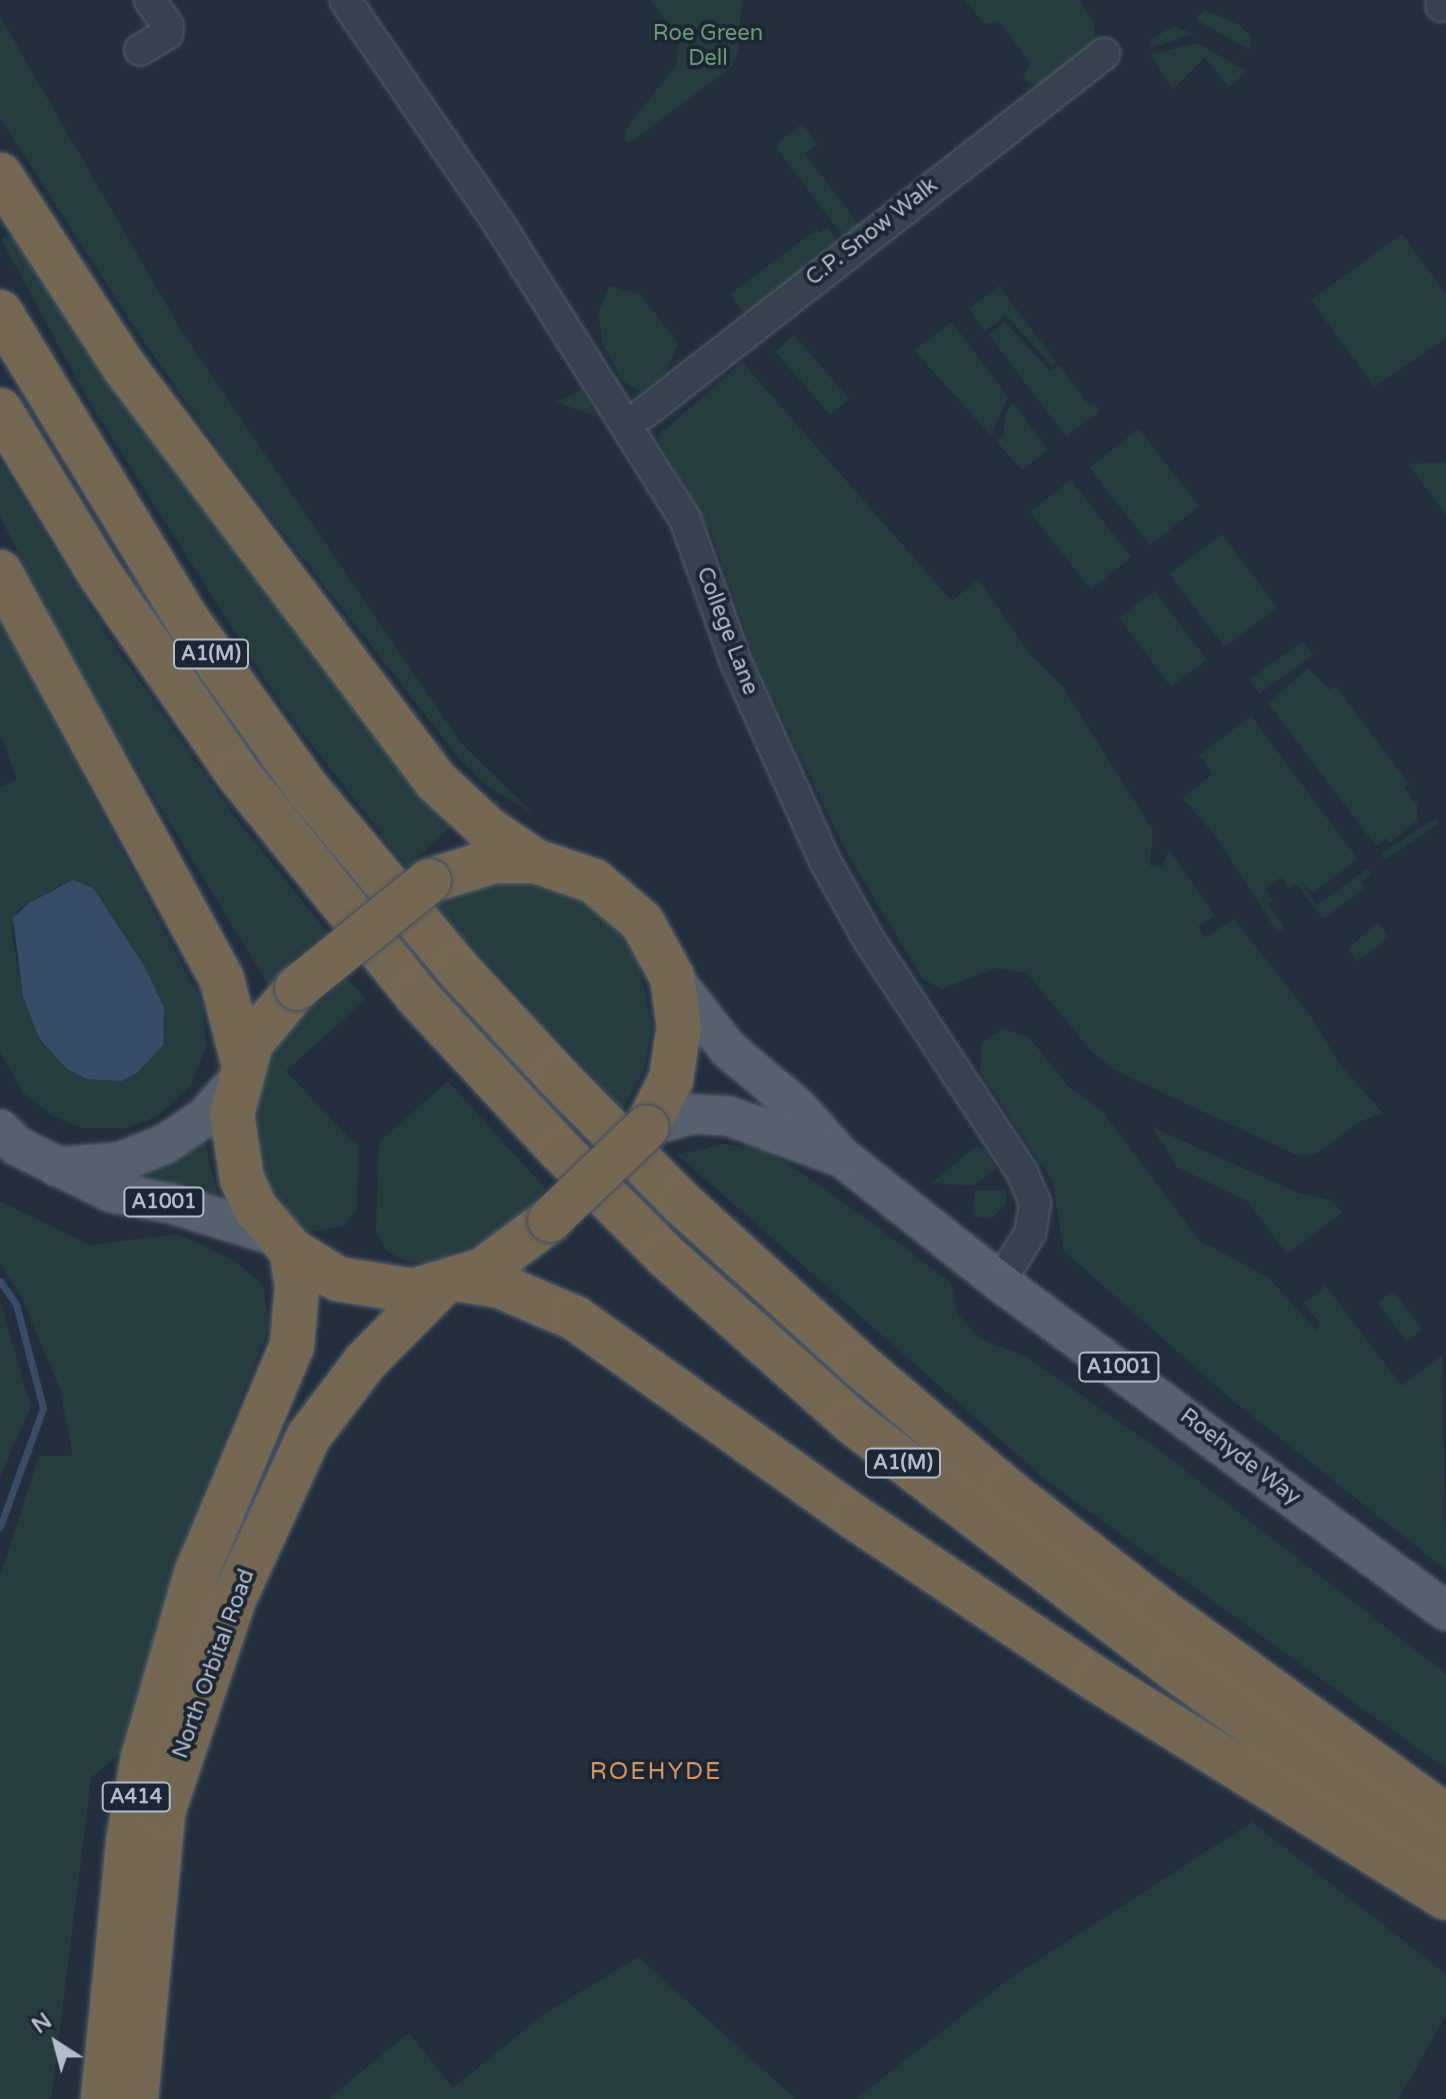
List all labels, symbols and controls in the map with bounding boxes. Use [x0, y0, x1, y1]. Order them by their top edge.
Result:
park label: Roe Green Dell [653, 20, 763, 72]
street label: C.P. Snow Walk [801, 172, 943, 292]
street label: College Lane [691, 563, 763, 699]
road number: A1(M) [173, 638, 249, 670]
road number: A1001 [122, 1186, 206, 1218]
road number: A1001 [1077, 1351, 1161, 1383]
street label: Roehyde Way [1175, 1403, 1305, 1511]
road number: A1(M) [865, 1447, 941, 1479]
street label: North Orbital Road [167, 1566, 261, 1762]
district label: ROEHYDE [590, 1758, 722, 1786]
road number: A414 [100, 1781, 172, 1813]
north arrow [16, 2003, 96, 2083]
text: N [27, 2008, 57, 2039]

